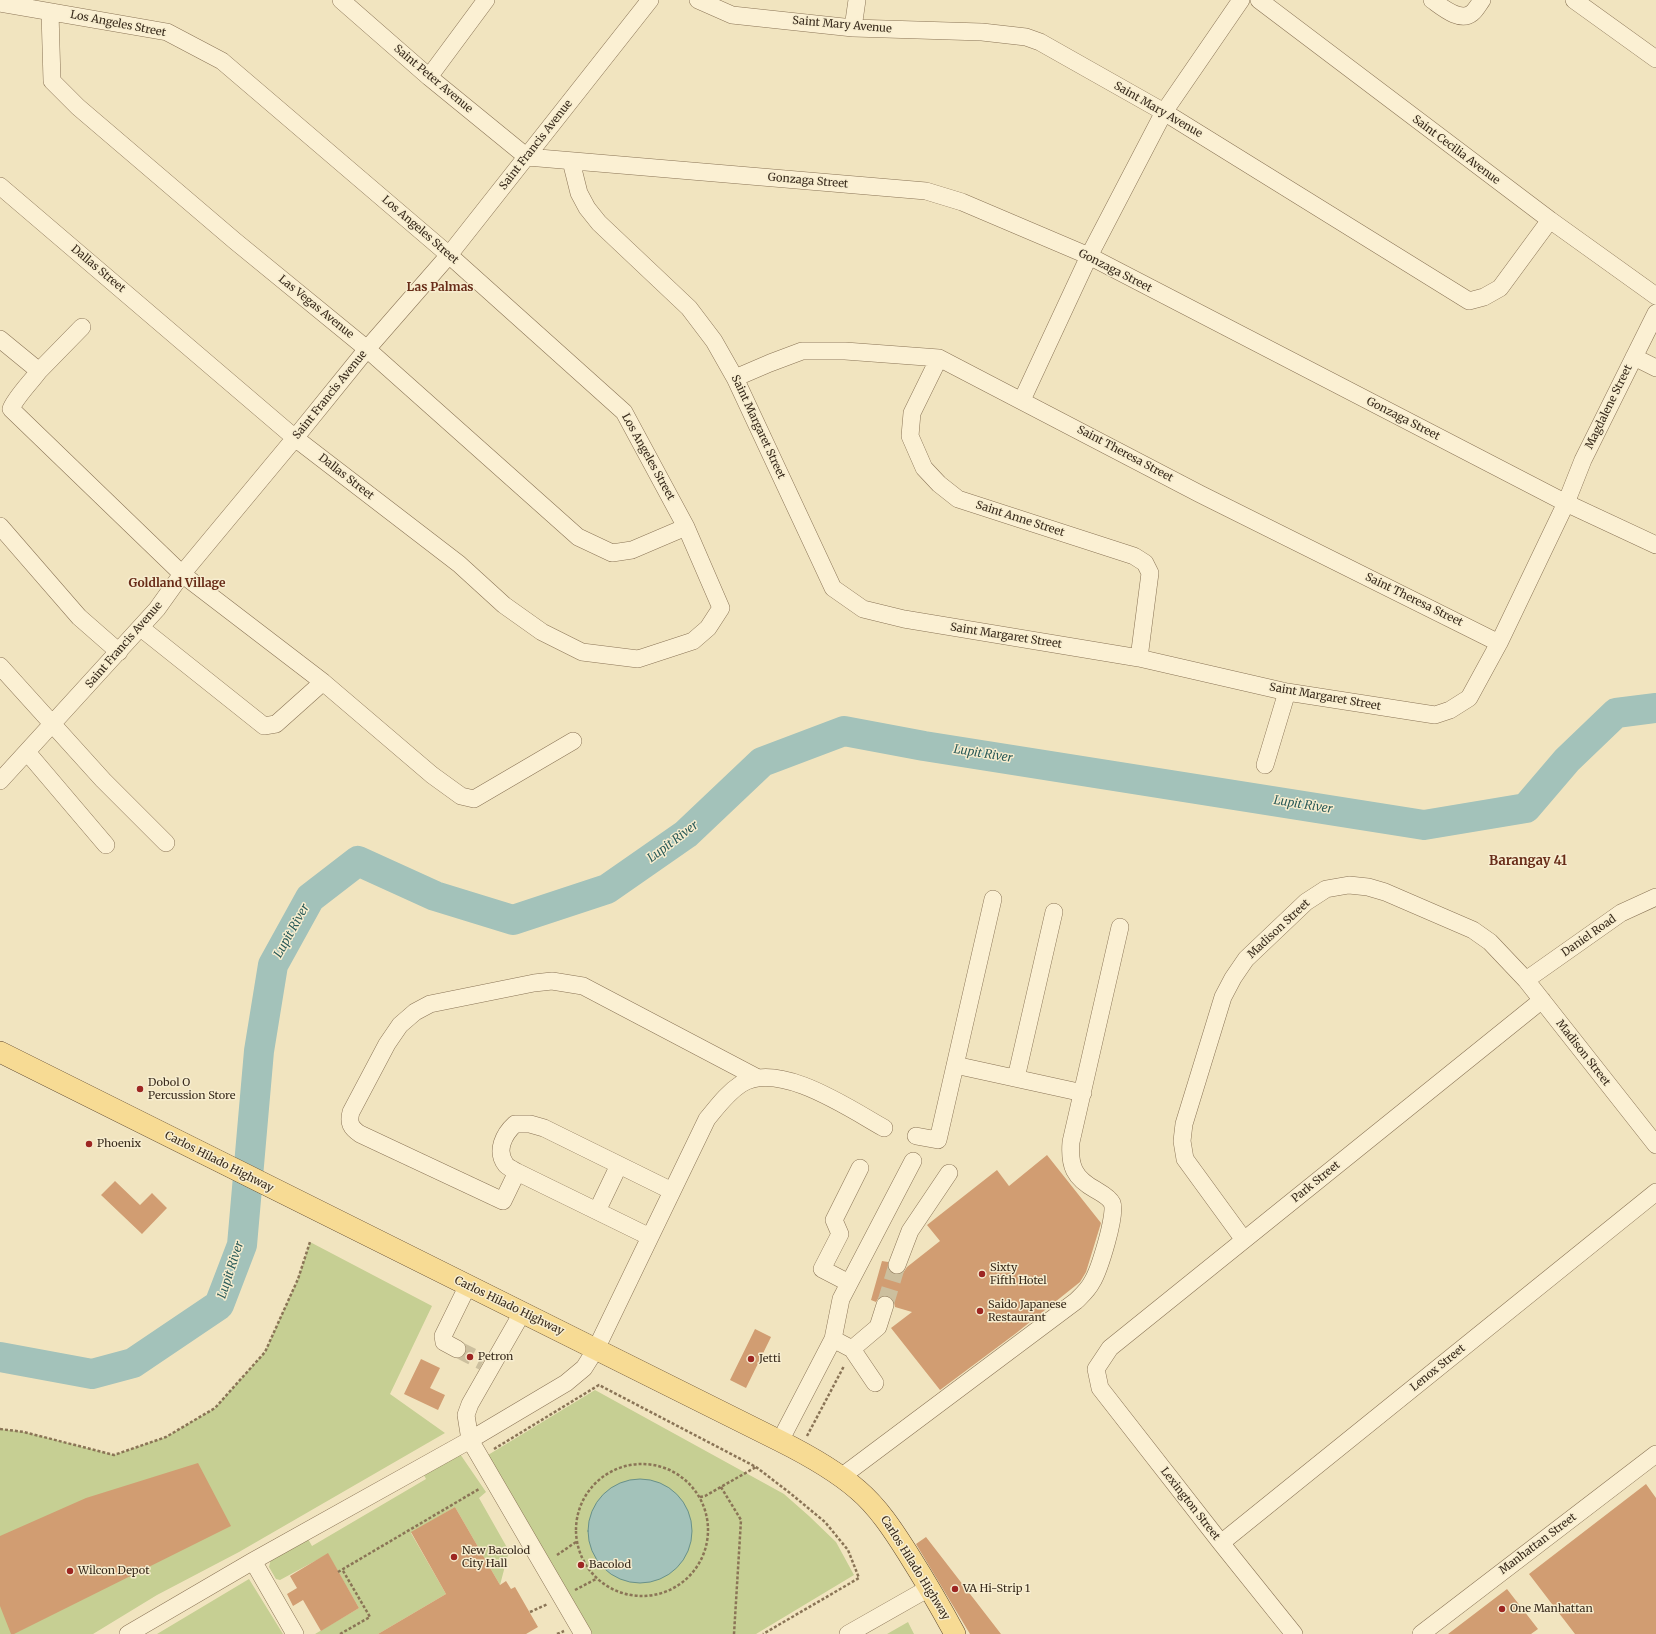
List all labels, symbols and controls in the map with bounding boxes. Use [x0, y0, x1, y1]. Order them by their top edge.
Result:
street label: Los Angeles Street [69, 8, 167, 40]
street label: Saint Mary Avenue [792, 14, 892, 36]
street label: Saint Peter Avenue [391, 42, 475, 116]
street label: Saint Mary Avenue [1112, 79, 1204, 141]
street label: Saint Francis Avenue [497, 97, 575, 193]
street label: Saint Cecilia Avenue [1410, 113, 1502, 187]
street label: Gonzaga Street [767, 171, 849, 191]
street label: Los Angeles Street [379, 193, 461, 267]
street label: Dallas Street [68, 243, 128, 295]
street label: Gonzaga Street [1076, 247, 1154, 295]
street label: Las Vegas Avenue [276, 273, 356, 341]
district label: Las Palmas [406, 281, 474, 295]
street label: Saint Francis Avenue [290, 348, 370, 442]
street label: Magdalene Street [1583, 363, 1635, 451]
street label: Saint Margaret Street [728, 373, 788, 481]
street label: Gonzaga Street [1364, 395, 1442, 443]
street label: Los Angeles Street [619, 411, 677, 503]
street label: Saint Theresa Street [1075, 423, 1175, 485]
street label: Dallas Street [316, 451, 376, 503]
street label: Saint Anne Street [974, 498, 1066, 540]
street label: Saint Theresa Street [1363, 571, 1465, 629]
district label: Goldland Village [129, 577, 225, 591]
street label: Saint Francis Avenue [83, 599, 165, 691]
street label: Saint Margaret Street [949, 621, 1063, 651]
street label: Saint Margaret Street [1268, 681, 1382, 713]
water label: Lupit River [953, 742, 1013, 766]
water label: Lupit River [1273, 793, 1333, 817]
water label: Lupit River [645, 818, 701, 866]
district label: Barangay 41 [1489, 853, 1567, 869]
street label: Madison Street [1245, 897, 1313, 961]
water label: Lupit River [271, 902, 313, 960]
street label: Daniel Road [1559, 912, 1619, 960]
street label: Madison Street [1553, 1017, 1613, 1089]
place label: Dobol O Percussion Store [148, 1076, 235, 1102]
marker: Dobol O Percussion Store [135, 1084, 145, 1094]
street label: Carlos Hilado Highway [162, 1129, 276, 1195]
place label: Phoenix [97, 1137, 141, 1151]
marker: Phoenix [84, 1139, 94, 1149]
street label: Park Street [1289, 1158, 1343, 1206]
water label: Lupit River [215, 1240, 247, 1300]
place label: Sixty Fifth Hotel [990, 1261, 1047, 1287]
marker: Sixty Fifth Hotel [977, 1269, 987, 1279]
street label: Carlos Hilado Highway [452, 1274, 566, 1338]
place label: Saido Japanese Restaurant [988, 1298, 1067, 1324]
marker: Saido Japanese Restaurant [975, 1306, 985, 1316]
street label: Lenox Street [1408, 1342, 1468, 1394]
place label: Petron [478, 1350, 513, 1364]
marker: Petron [465, 1352, 475, 1362]
place label: Jetti [759, 1352, 781, 1366]
marker: Jetti [746, 1354, 756, 1364]
street label: Lexington Street [1158, 1465, 1222, 1543]
street label: Manhattan Street [1497, 1511, 1579, 1577]
street label: Carlos Hilado Highway [878, 1514, 952, 1622]
place label: New Bacolod City Hall [462, 1544, 530, 1570]
marker: New Bacolod City Hall [449, 1552, 459, 1562]
place label: Bacolod [589, 1558, 631, 1572]
marker: Bacolod [576, 1560, 586, 1570]
place label: Wilcon Depot [78, 1564, 150, 1578]
marker: Wilcon Depot [65, 1566, 75, 1576]
place label: VA Hi-Strip 1 [963, 1582, 1030, 1596]
marker: VA Hi-Strip 1 [950, 1584, 960, 1594]
place label: One Manhattan [1510, 1602, 1593, 1616]
marker: One Manhattan [1497, 1604, 1507, 1614]

